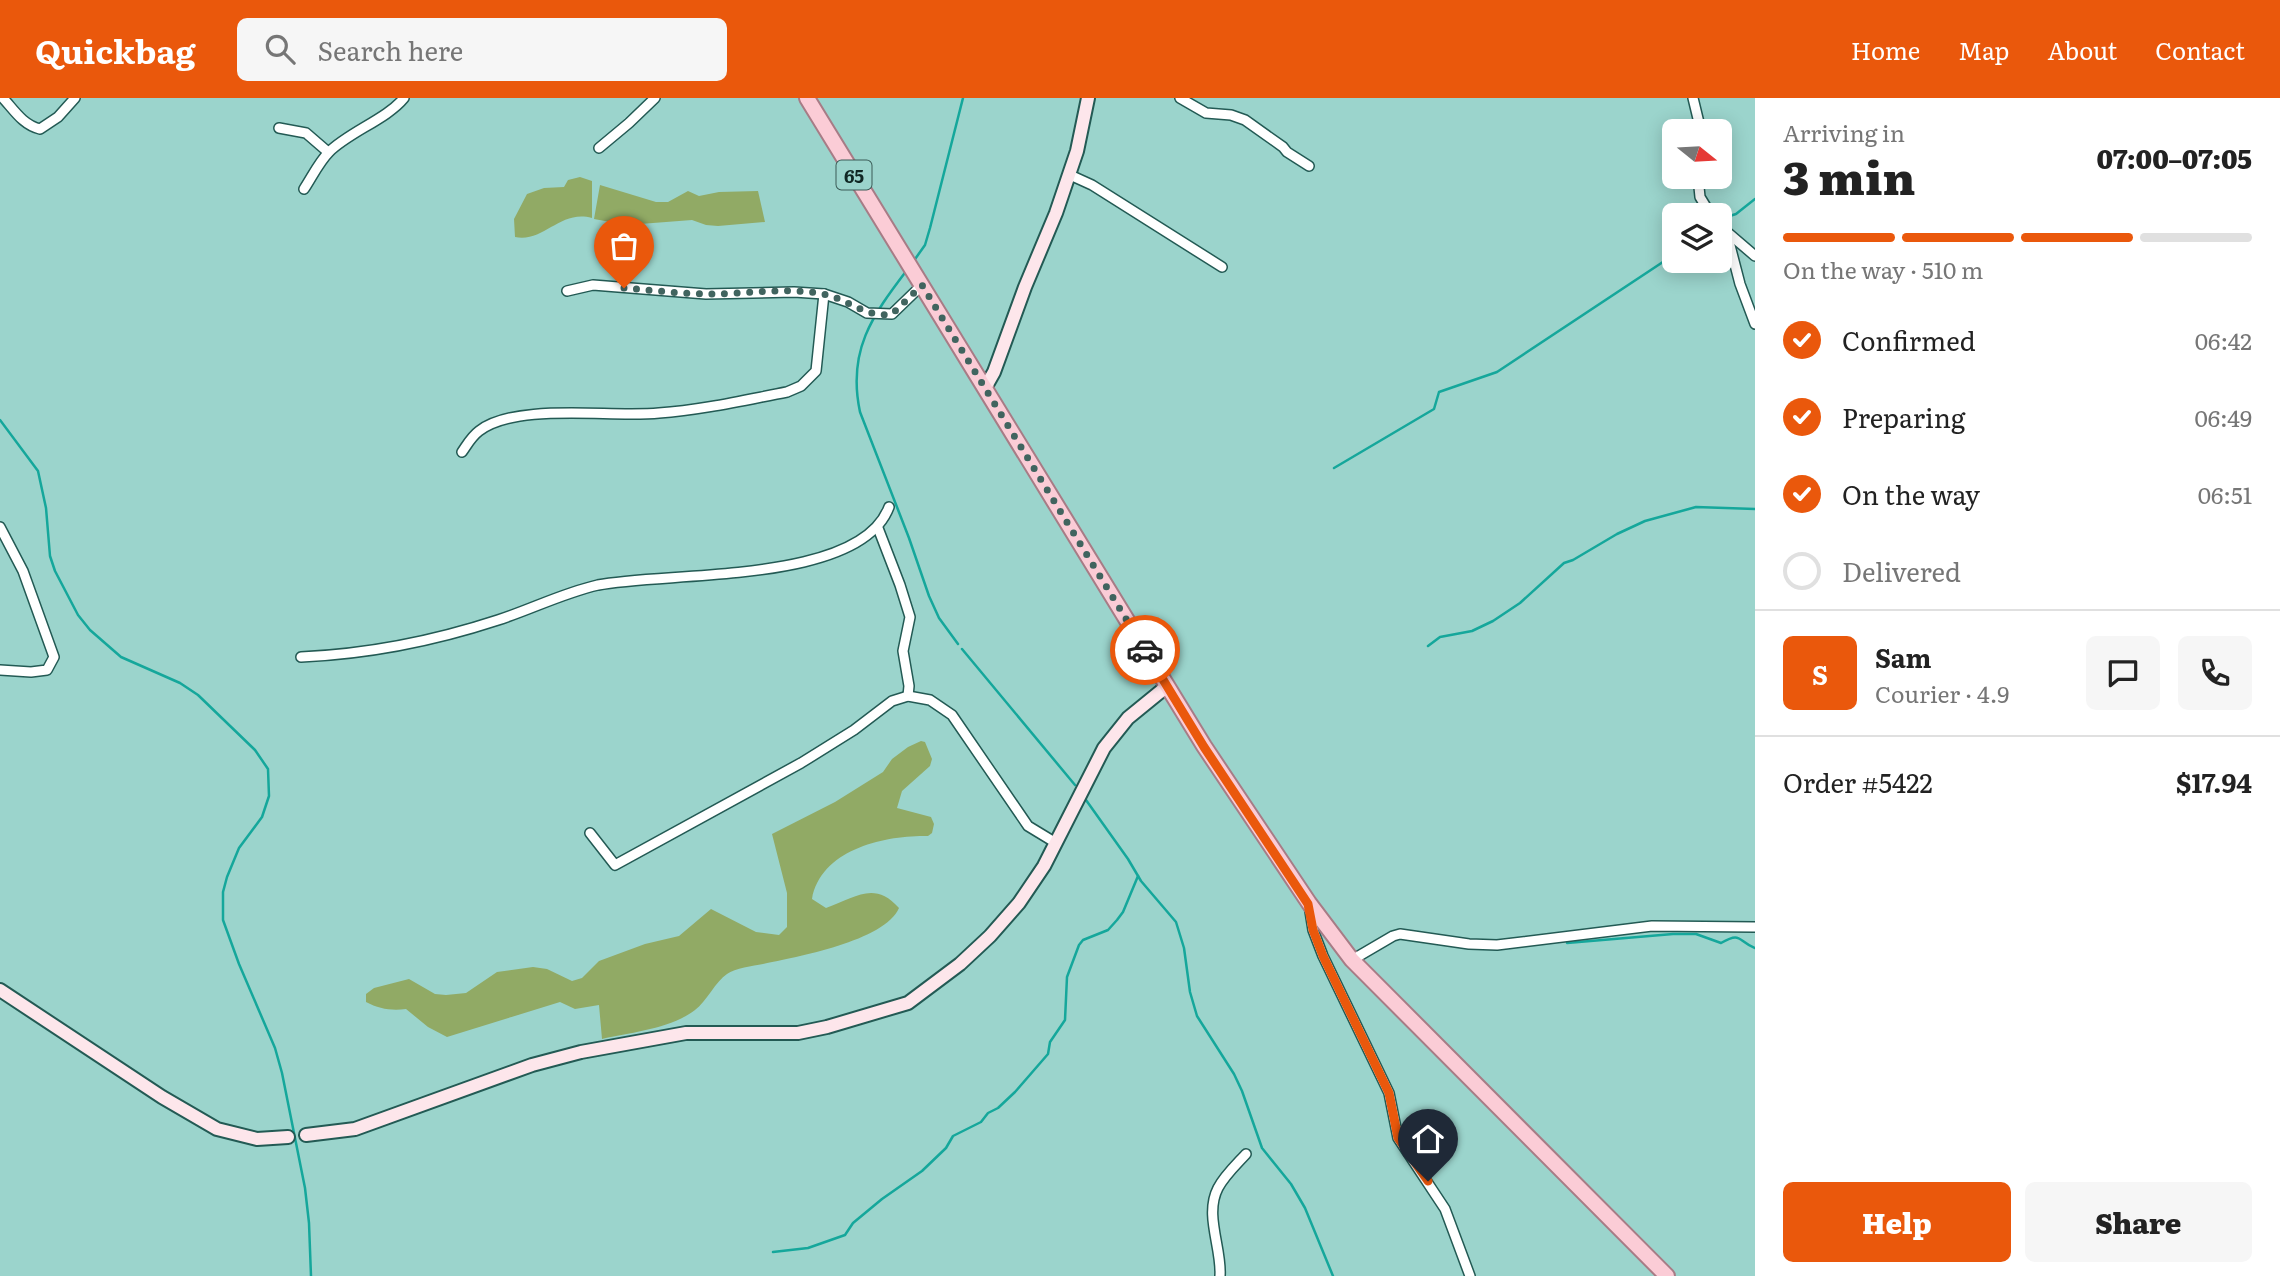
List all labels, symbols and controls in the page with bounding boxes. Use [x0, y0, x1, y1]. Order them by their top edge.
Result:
search box [237, 18, 727, 81]
text: Quickbag [35, 25, 195, 74]
icon: search [261, 30, 299, 68]
text: Search here [317, 30, 463, 69]
text: Home [1851, 32, 1920, 67]
text: Map [1958, 32, 2009, 67]
text: About [2047, 32, 2117, 67]
text: Contact [2155, 32, 2245, 67]
text: Arriving in [1783, 115, 1905, 149]
north arrow [1662, 119, 1732, 189]
map controls [1662, 119, 1732, 273]
text: 07:00–07:05 [2096, 138, 2252, 177]
text: 3 min [1783, 141, 1915, 209]
road number: 65 [836, 160, 872, 190]
button: layers [1662, 203, 1732, 273]
pin [594, 216, 654, 288]
icon: bag [605, 227, 643, 265]
text: On the way · 510 m [1783, 252, 1983, 286]
text: Confirmed [1842, 320, 1976, 359]
icon: check [1783, 321, 1821, 359]
text: 06:42 [2195, 323, 2252, 357]
text: Preparing [1842, 397, 1965, 436]
icon: check [1783, 398, 1821, 436]
text: 06:49 [2194, 400, 2252, 434]
text: On the way [1842, 474, 1980, 513]
icon: check [1783, 475, 1821, 513]
text: 06:51 [2198, 477, 2252, 511]
text: Delivered [1842, 551, 1961, 590]
courier [1110, 615, 1180, 685]
icon: car [1126, 631, 1164, 669]
button: chat [2086, 636, 2160, 710]
button: phone [2178, 636, 2252, 710]
text: Sam [1875, 637, 1931, 676]
text: S [1812, 654, 1828, 693]
text: Courier · 4.9 [1875, 676, 2009, 710]
text: Order #5422 [1783, 762, 1933, 801]
text: $17.94 [2176, 762, 2252, 801]
pin [1398, 1109, 1458, 1181]
icon: home [1409, 1120, 1447, 1158]
button: Help [1783, 1182, 2011, 1262]
button: Share [2025, 1182, 2252, 1262]

